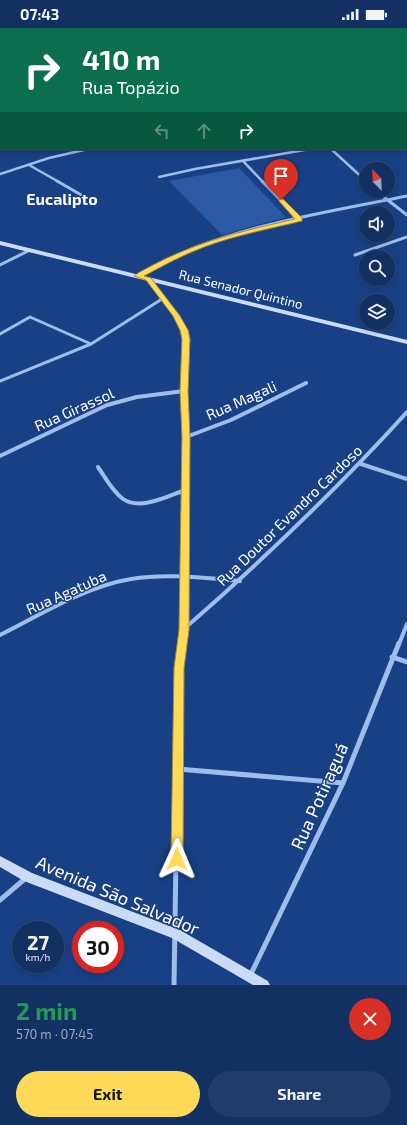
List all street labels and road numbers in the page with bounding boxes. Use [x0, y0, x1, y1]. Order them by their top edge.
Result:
street label: Rua Senador Quintino [177, 266, 305, 312]
street label: Rua Magali [203, 376, 279, 424]
street label: Rua Girassol [32, 383, 117, 435]
street label: Rua Doutor Evandro Cardoso [213, 441, 365, 589]
street label: Rua Agatuba [23, 566, 109, 618]
street label: Rua Potiraguá [286, 739, 352, 853]
street label: Avenida São Salvador [33, 851, 203, 939]

